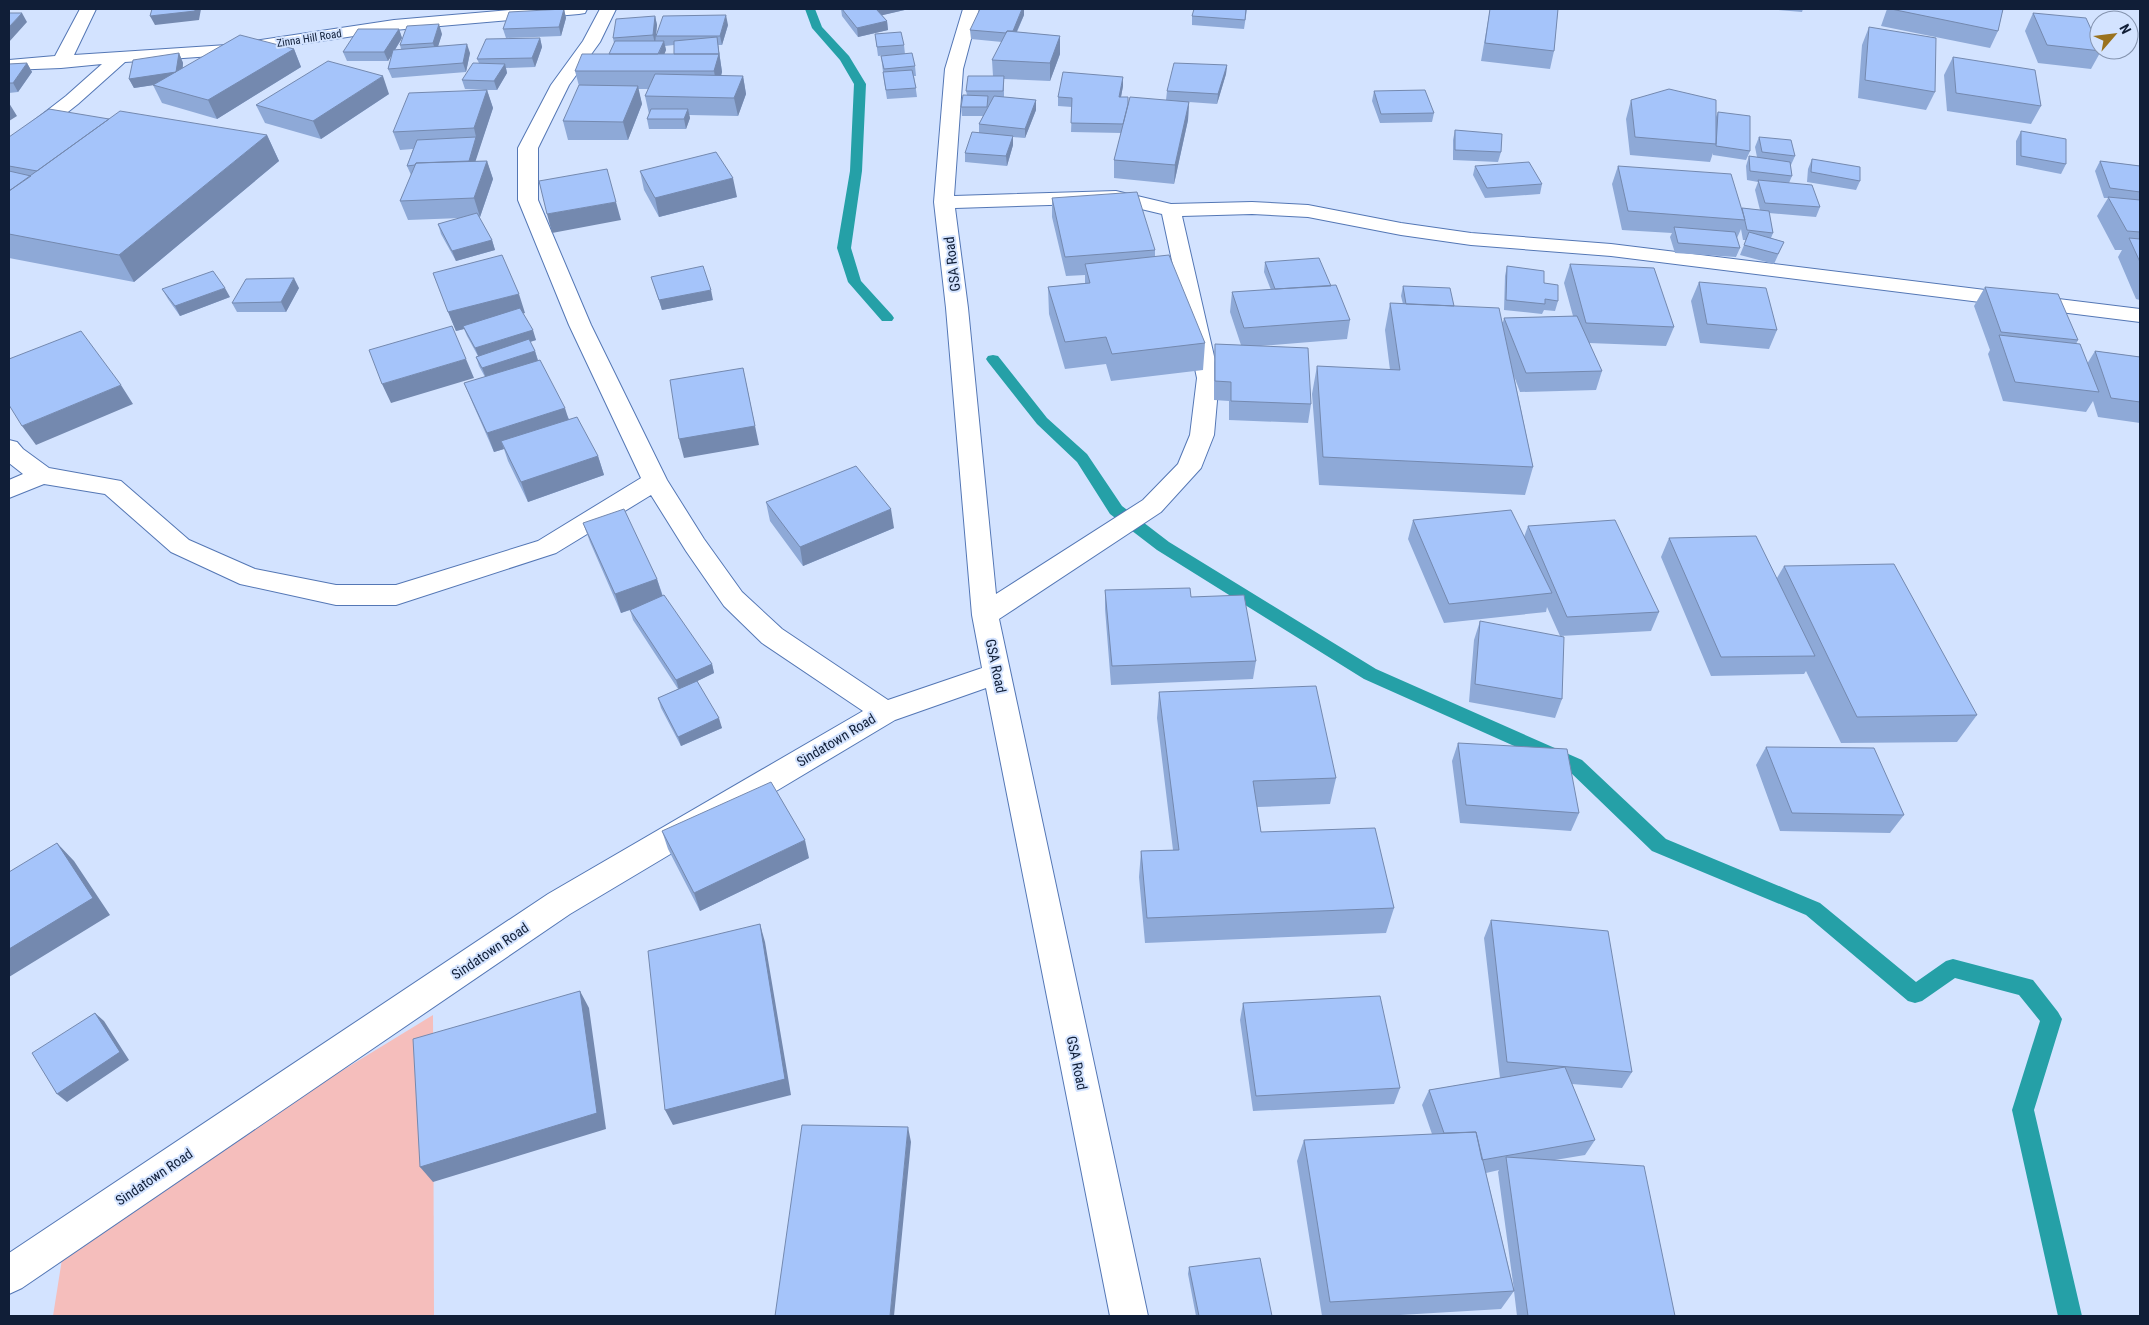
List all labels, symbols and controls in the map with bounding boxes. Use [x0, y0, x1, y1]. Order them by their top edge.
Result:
north arrow [2089, 10, 2139, 60]
text: N [2116, 21, 2135, 36]
street label: Zinna Hill Road [276, 27, 343, 50]
street label: GSA Road [941, 236, 963, 292]
street label: GSA Road [982, 637, 1010, 695]
street label: Sindatown Road [794, 710, 878, 770]
street label: Sindatown Road [449, 919, 531, 983]
street label: GSA Road [1063, 1034, 1091, 1092]
street label: Sindatown Road [113, 1145, 195, 1209]

